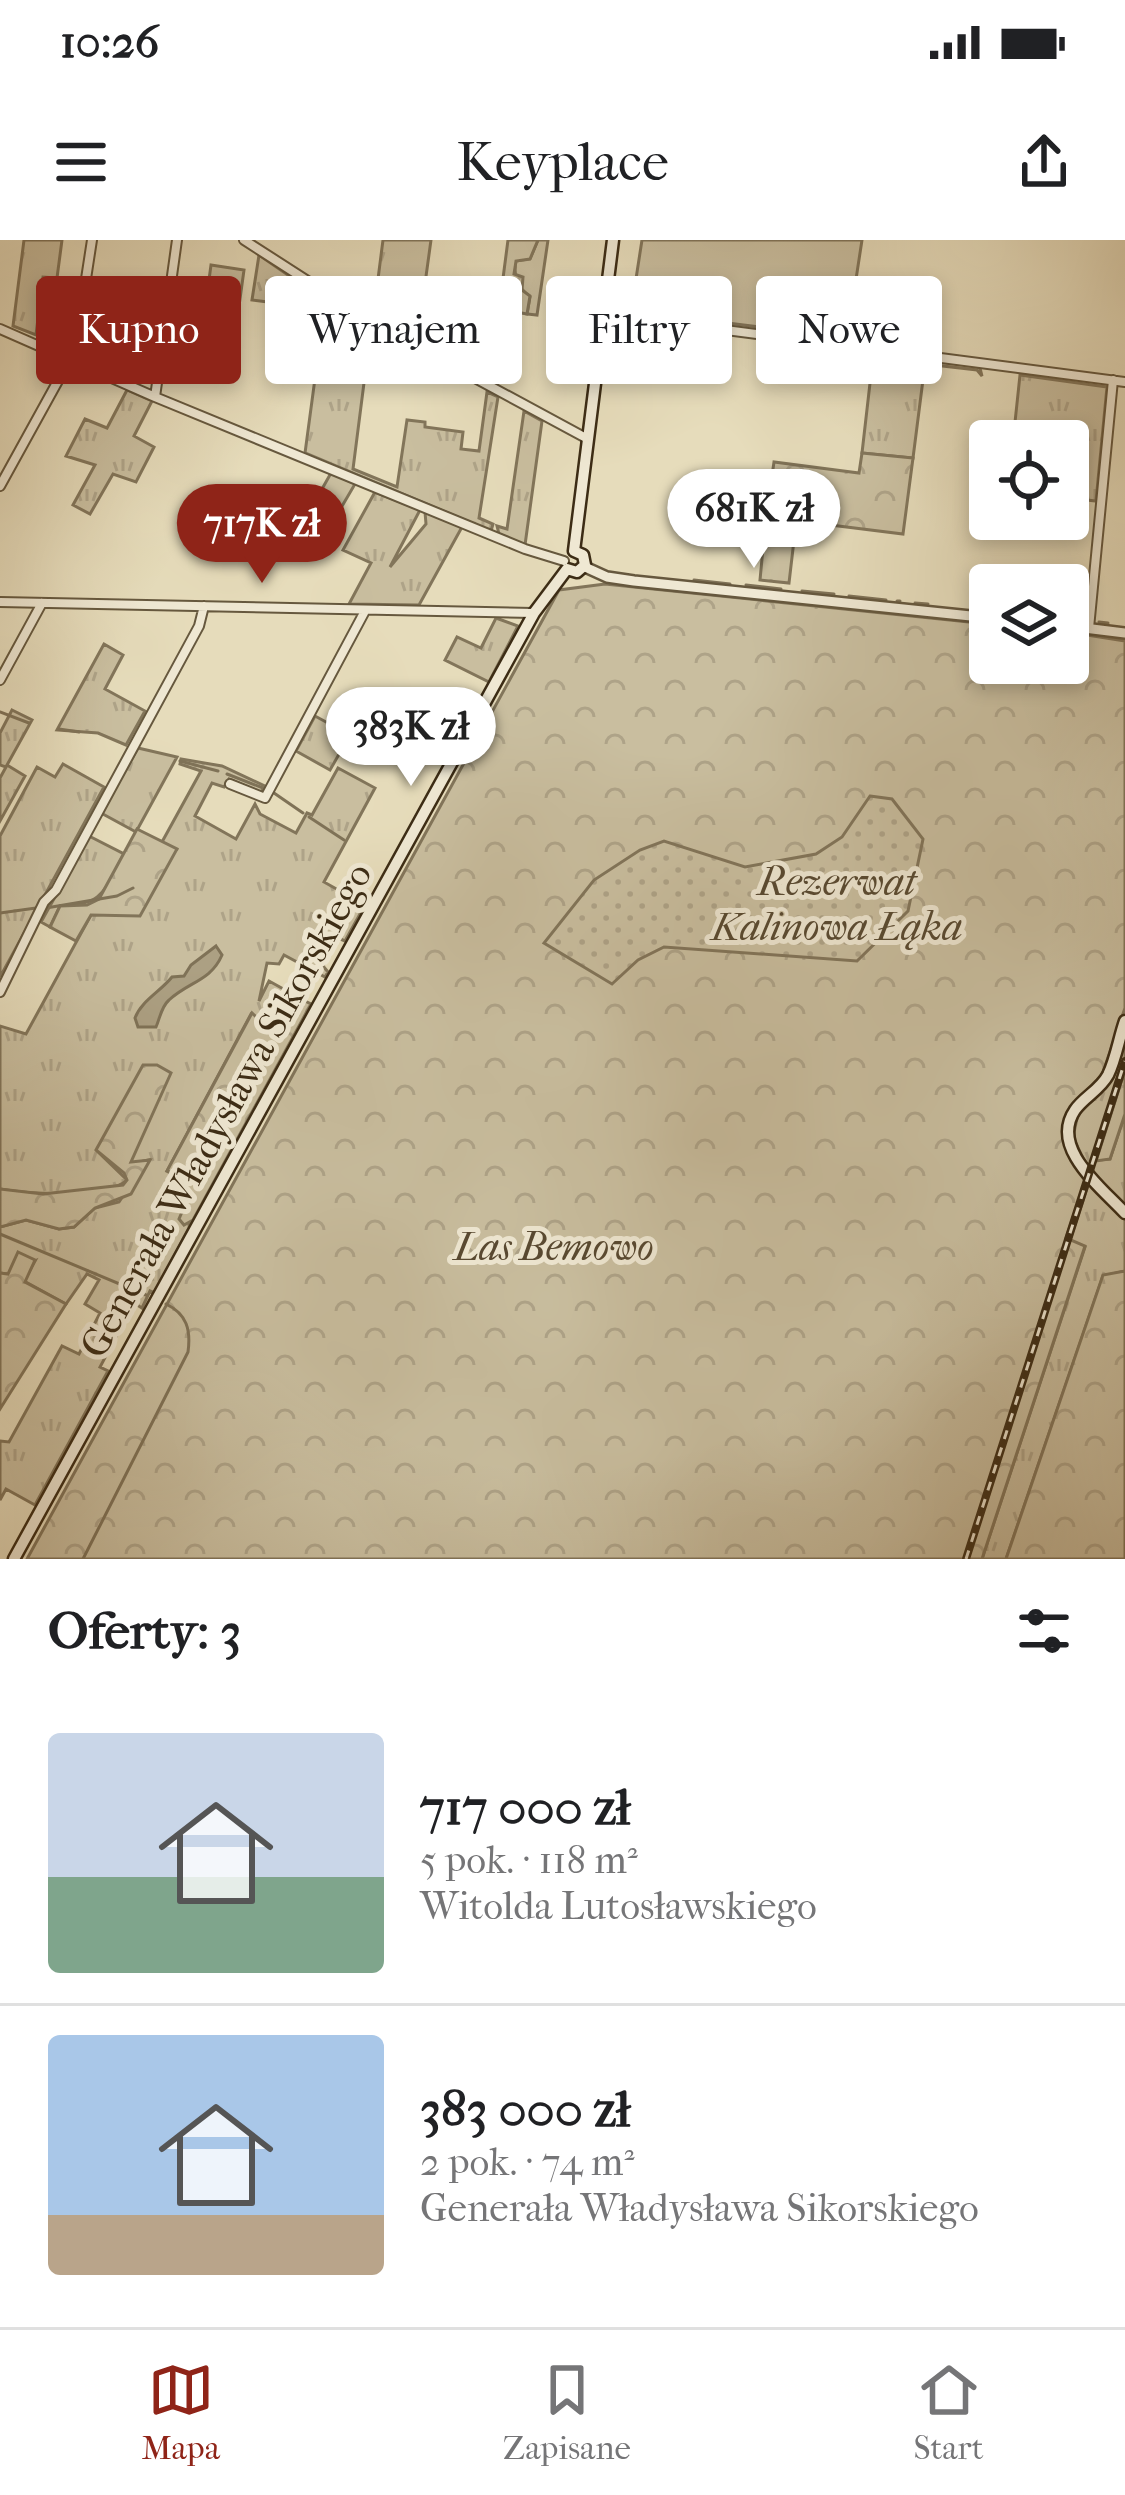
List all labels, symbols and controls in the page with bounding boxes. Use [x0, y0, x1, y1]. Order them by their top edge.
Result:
text: 10:26 [60, 16, 159, 69]
icon: menu [48, 129, 114, 195]
icon: share [1011, 129, 1077, 195]
text: Keyplace [456, 131, 669, 194]
chip: Kupno [36, 276, 241, 384]
chip: Wynajem [265, 276, 522, 384]
chip: Filtry [546, 276, 732, 384]
chip: Nowe [756, 276, 942, 384]
map controls [969, 420, 1089, 684]
button: locate [969, 420, 1089, 540]
pin: 681K zł [643, 469, 865, 571]
pin: 717K zł [151, 484, 373, 586]
text: 681K zł [694, 485, 814, 531]
text: 717K zł [204, 500, 320, 546]
button: layers [969, 564, 1089, 684]
pin: 383K zł [300, 687, 522, 789]
text: 383K zł [353, 703, 469, 749]
street label: Generała Władysława Sikorskiego [70, 854, 382, 1366]
park label: Rezerwat Kalinowa Łąka [709, 859, 962, 950]
park label: Las Bemowo [451, 1224, 654, 1270]
icon: filters [1011, 1598, 1077, 1664]
text: Oferty: 3 [48, 1601, 241, 1661]
text: 717 000 zł [420, 1777, 630, 1837]
icon: home [144, 1781, 288, 1925]
text: 5 pok. · 118 m² [420, 1837, 638, 1883]
text: Witolda Lutosławskiego [420, 1883, 817, 1929]
text: 383 000 zł [420, 2079, 630, 2139]
icon: home [144, 2083, 288, 2227]
text: 2 pok. · 74 m² [420, 2139, 634, 2185]
text: Generała Władysława Sikorskiego [420, 2185, 979, 2231]
tab: Mapa [141, 2357, 220, 2468]
tab: Zapisane [503, 2357, 631, 2468]
tab: Start [914, 2357, 984, 2468]

